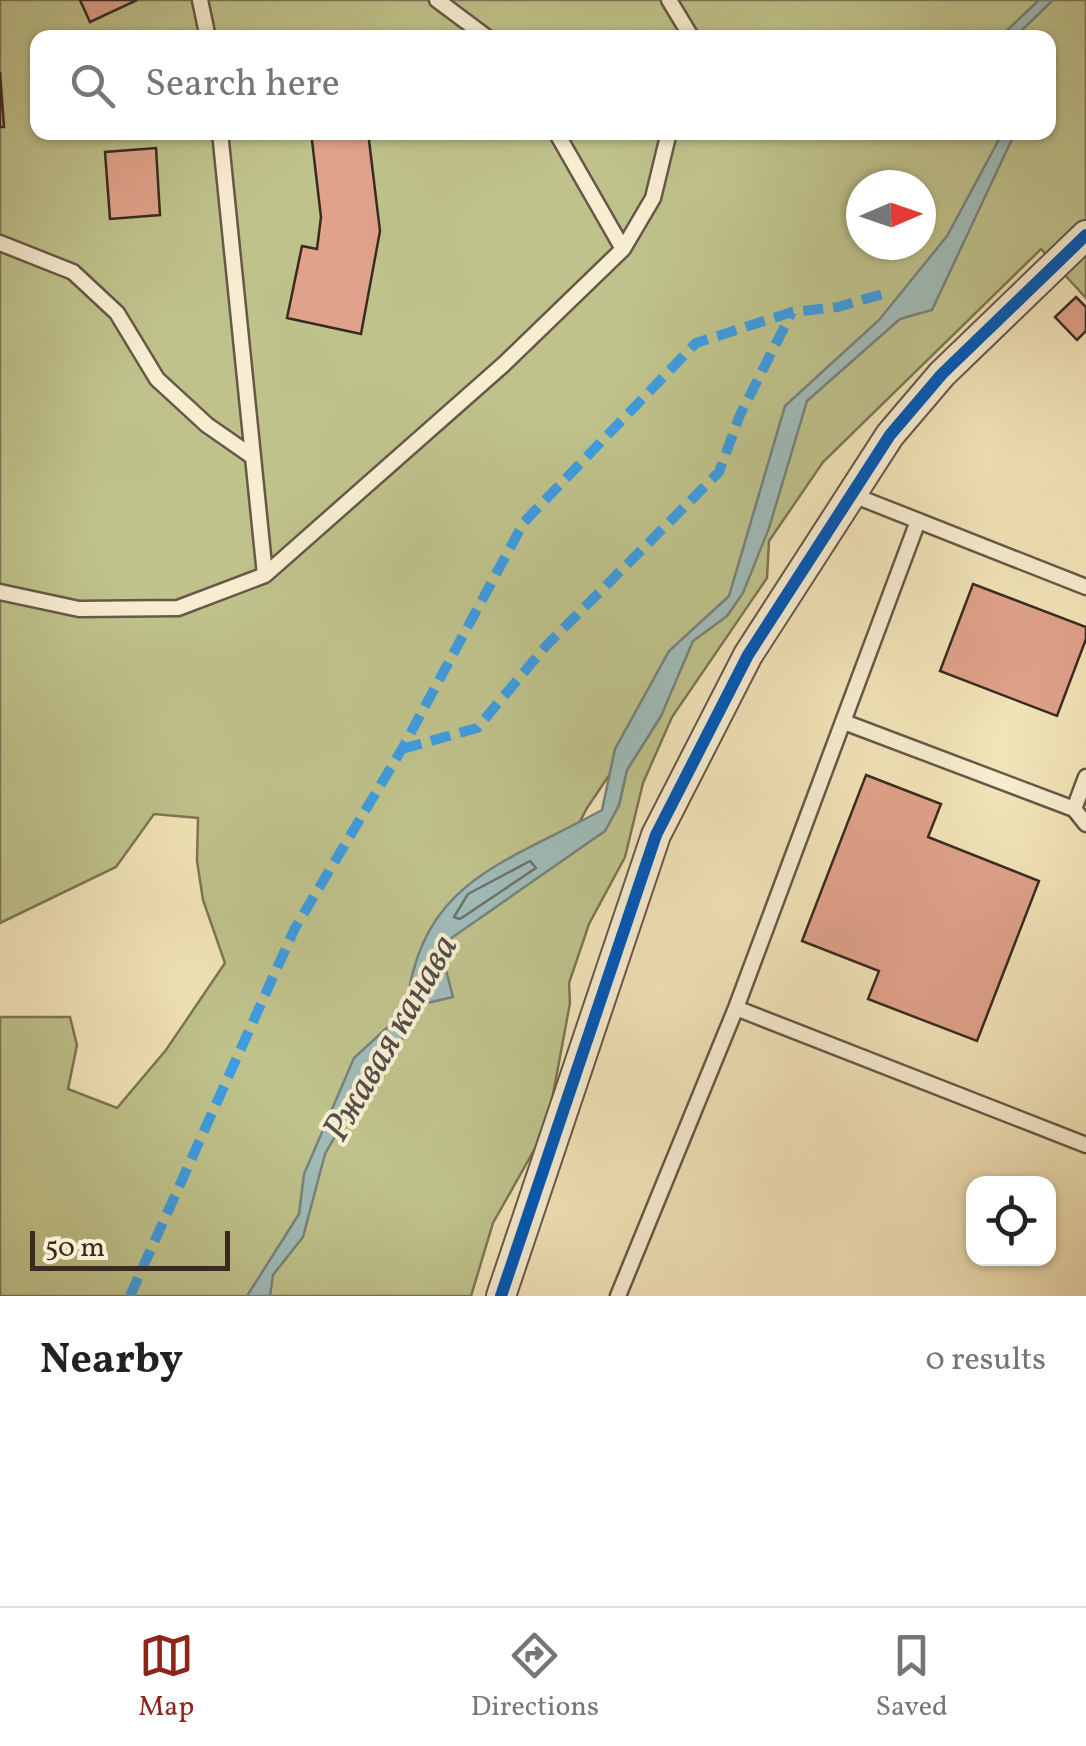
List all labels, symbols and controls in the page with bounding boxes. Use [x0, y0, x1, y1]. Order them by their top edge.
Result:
search box [30, 30, 1056, 140]
icon: search [65, 58, 120, 113]
text: Search here [145, 59, 340, 112]
north arrow [846, 170, 936, 260]
water label: Ржавая канава [311, 926, 473, 1152]
map controls [966, 1176, 1056, 1266]
button: locate [966, 1176, 1056, 1266]
scale bar [30, 1226, 230, 1270]
text: 50 m [45, 1229, 105, 1268]
text: Nearby [40, 1332, 183, 1391]
text: 0 results [926, 1339, 1046, 1383]
tab: Map [138, 1628, 194, 1727]
tab: Directions [471, 1628, 599, 1727]
tab: Saved [876, 1628, 948, 1727]

